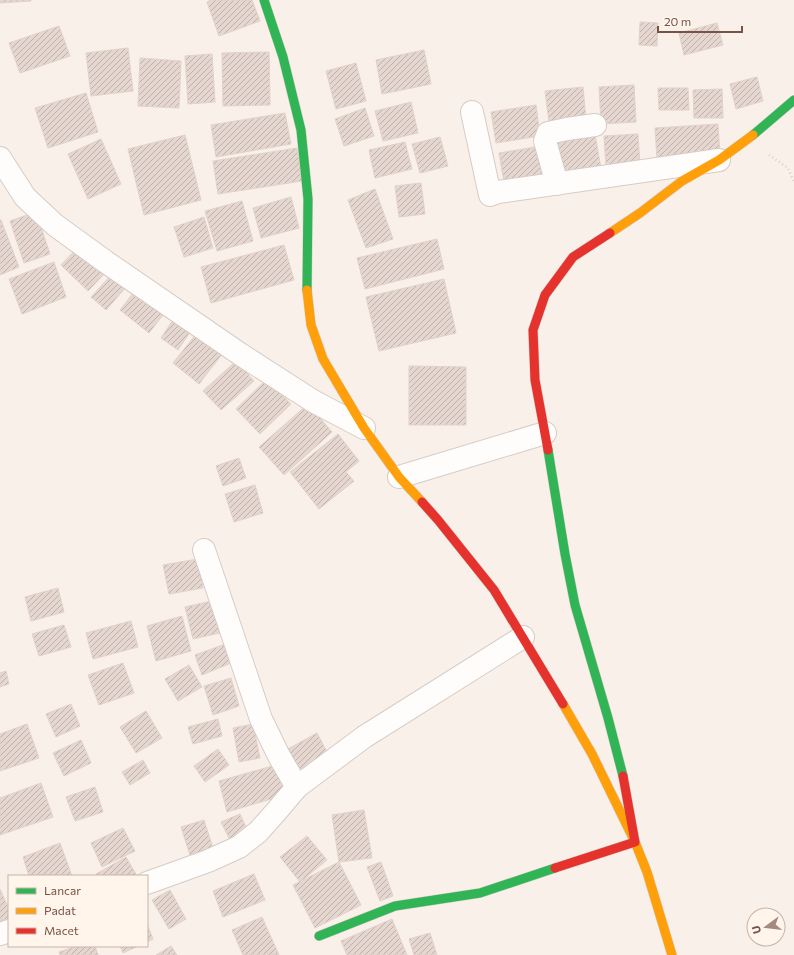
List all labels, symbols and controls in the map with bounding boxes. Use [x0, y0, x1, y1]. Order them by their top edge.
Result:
scale bar [658, 8, 742, 34]
text: 20 m [664, 14, 691, 28]
legend [8, 875, 148, 947]
text: Lancar [44, 883, 81, 897]
text: Padat [44, 903, 76, 917]
north arrow [746, 907, 786, 947]
text: Macet [44, 923, 79, 937]
text: U [749, 924, 763, 935]

